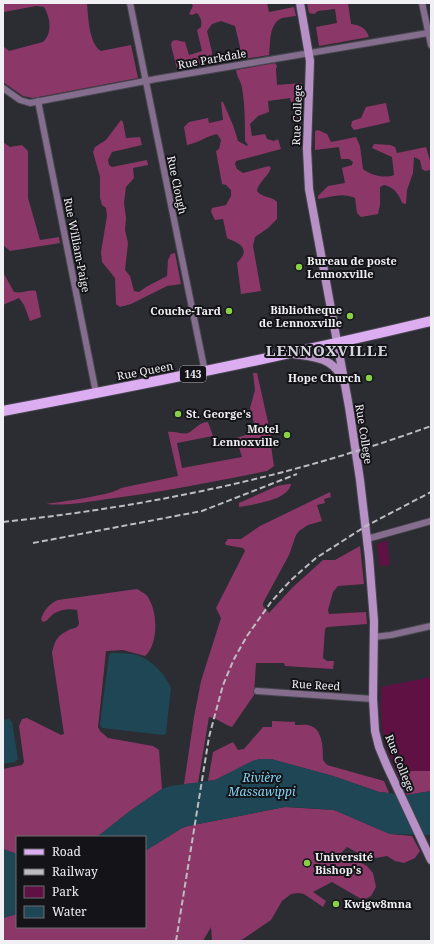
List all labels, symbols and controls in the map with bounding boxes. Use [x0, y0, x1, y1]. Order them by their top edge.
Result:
street label: Rue Parkdale [176, 45, 248, 72]
street label: Rue College [288, 84, 305, 146]
street label: Rue Clough [164, 154, 191, 215]
street label: Rue William-Paige [61, 196, 94, 294]
place label: Bureau de poste Lennoxville [307, 253, 397, 281]
marker: Bureau de poste Lennoxville [294, 262, 304, 272]
place label: Bibliotheque de Lennoxville [259, 302, 342, 330]
place label: Couche-Tard [150, 303, 221, 318]
marker: Couche-Tard [224, 306, 234, 316]
marker: Bibliotheque de Lennoxville [345, 311, 355, 321]
district label: LENNOXVILLE [266, 340, 388, 360]
street label: Rue Queen [116, 358, 174, 383]
road number: 143 [180, 366, 206, 382]
place label: Hope Church [288, 370, 362, 385]
marker: Hope Church [364, 373, 374, 383]
street label: Rue College [352, 403, 377, 465]
place label: St. George's [186, 406, 251, 421]
marker: St. George's [173, 409, 183, 419]
place label: Motel Lennoxville [212, 421, 279, 449]
marker: Motel Lennoxville [282, 430, 292, 440]
street label: Rue Reed [291, 676, 341, 693]
street label: Rue College [382, 732, 419, 794]
water label: Rivière Massawippi [227, 769, 296, 800]
legend [16, 836, 146, 928]
text: Road [52, 843, 82, 860]
place label: Université Bishop's [315, 849, 373, 877]
marker: Université Bishop's [302, 858, 312, 868]
text: Railway [52, 863, 98, 880]
text: Park [52, 883, 80, 900]
place label: Kwigw8mna [344, 896, 412, 911]
marker: Kwigw8mna [331, 899, 341, 909]
text: Water [52, 903, 87, 920]

